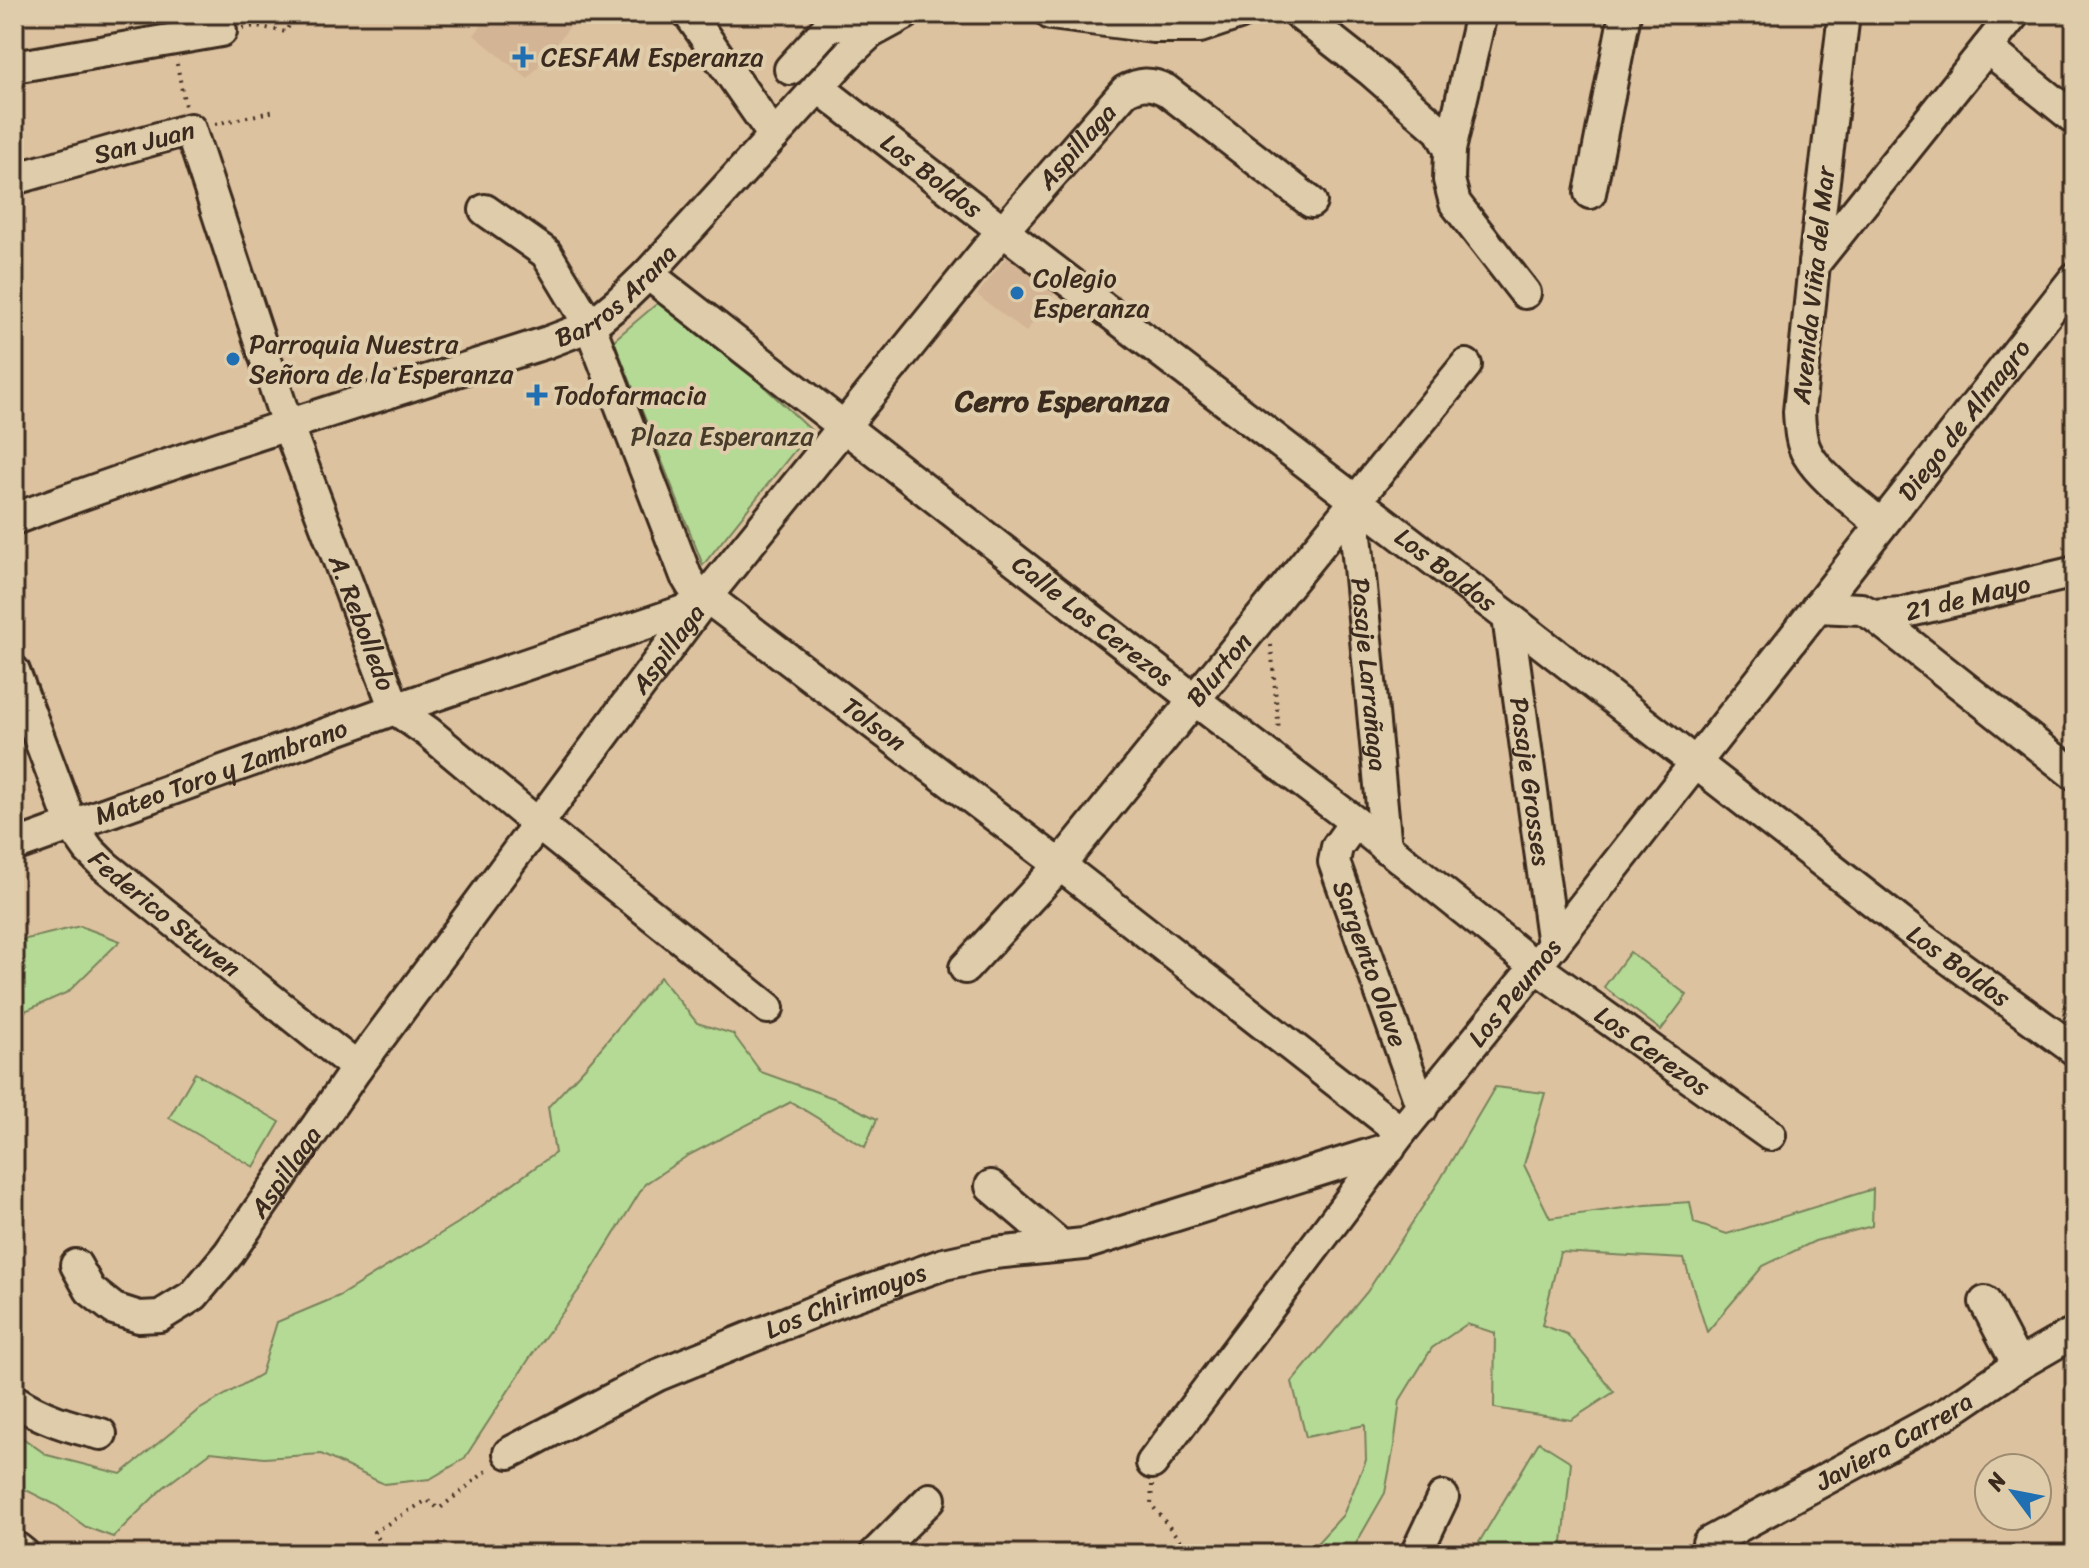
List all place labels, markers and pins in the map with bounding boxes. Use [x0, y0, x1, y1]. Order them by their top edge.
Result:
place label: CESFAM Esperanza [541, 34, 764, 80]
marker: CESFAM Esperanza [512, 46, 534, 68]
place label: Colegio Esperanza [1033, 255, 1150, 331]
marker: Colegio Esperanza [1008, 284, 1026, 302]
place label: Parroquia Nuestra Señora de la Esperanza [249, 321, 514, 397]
marker: Parroquia Nuestra Señora de la Esperanza [224, 350, 242, 368]
place label: Todofarmacia [553, 372, 706, 418]
marker: Todofarmacia [528, 386, 546, 404]

